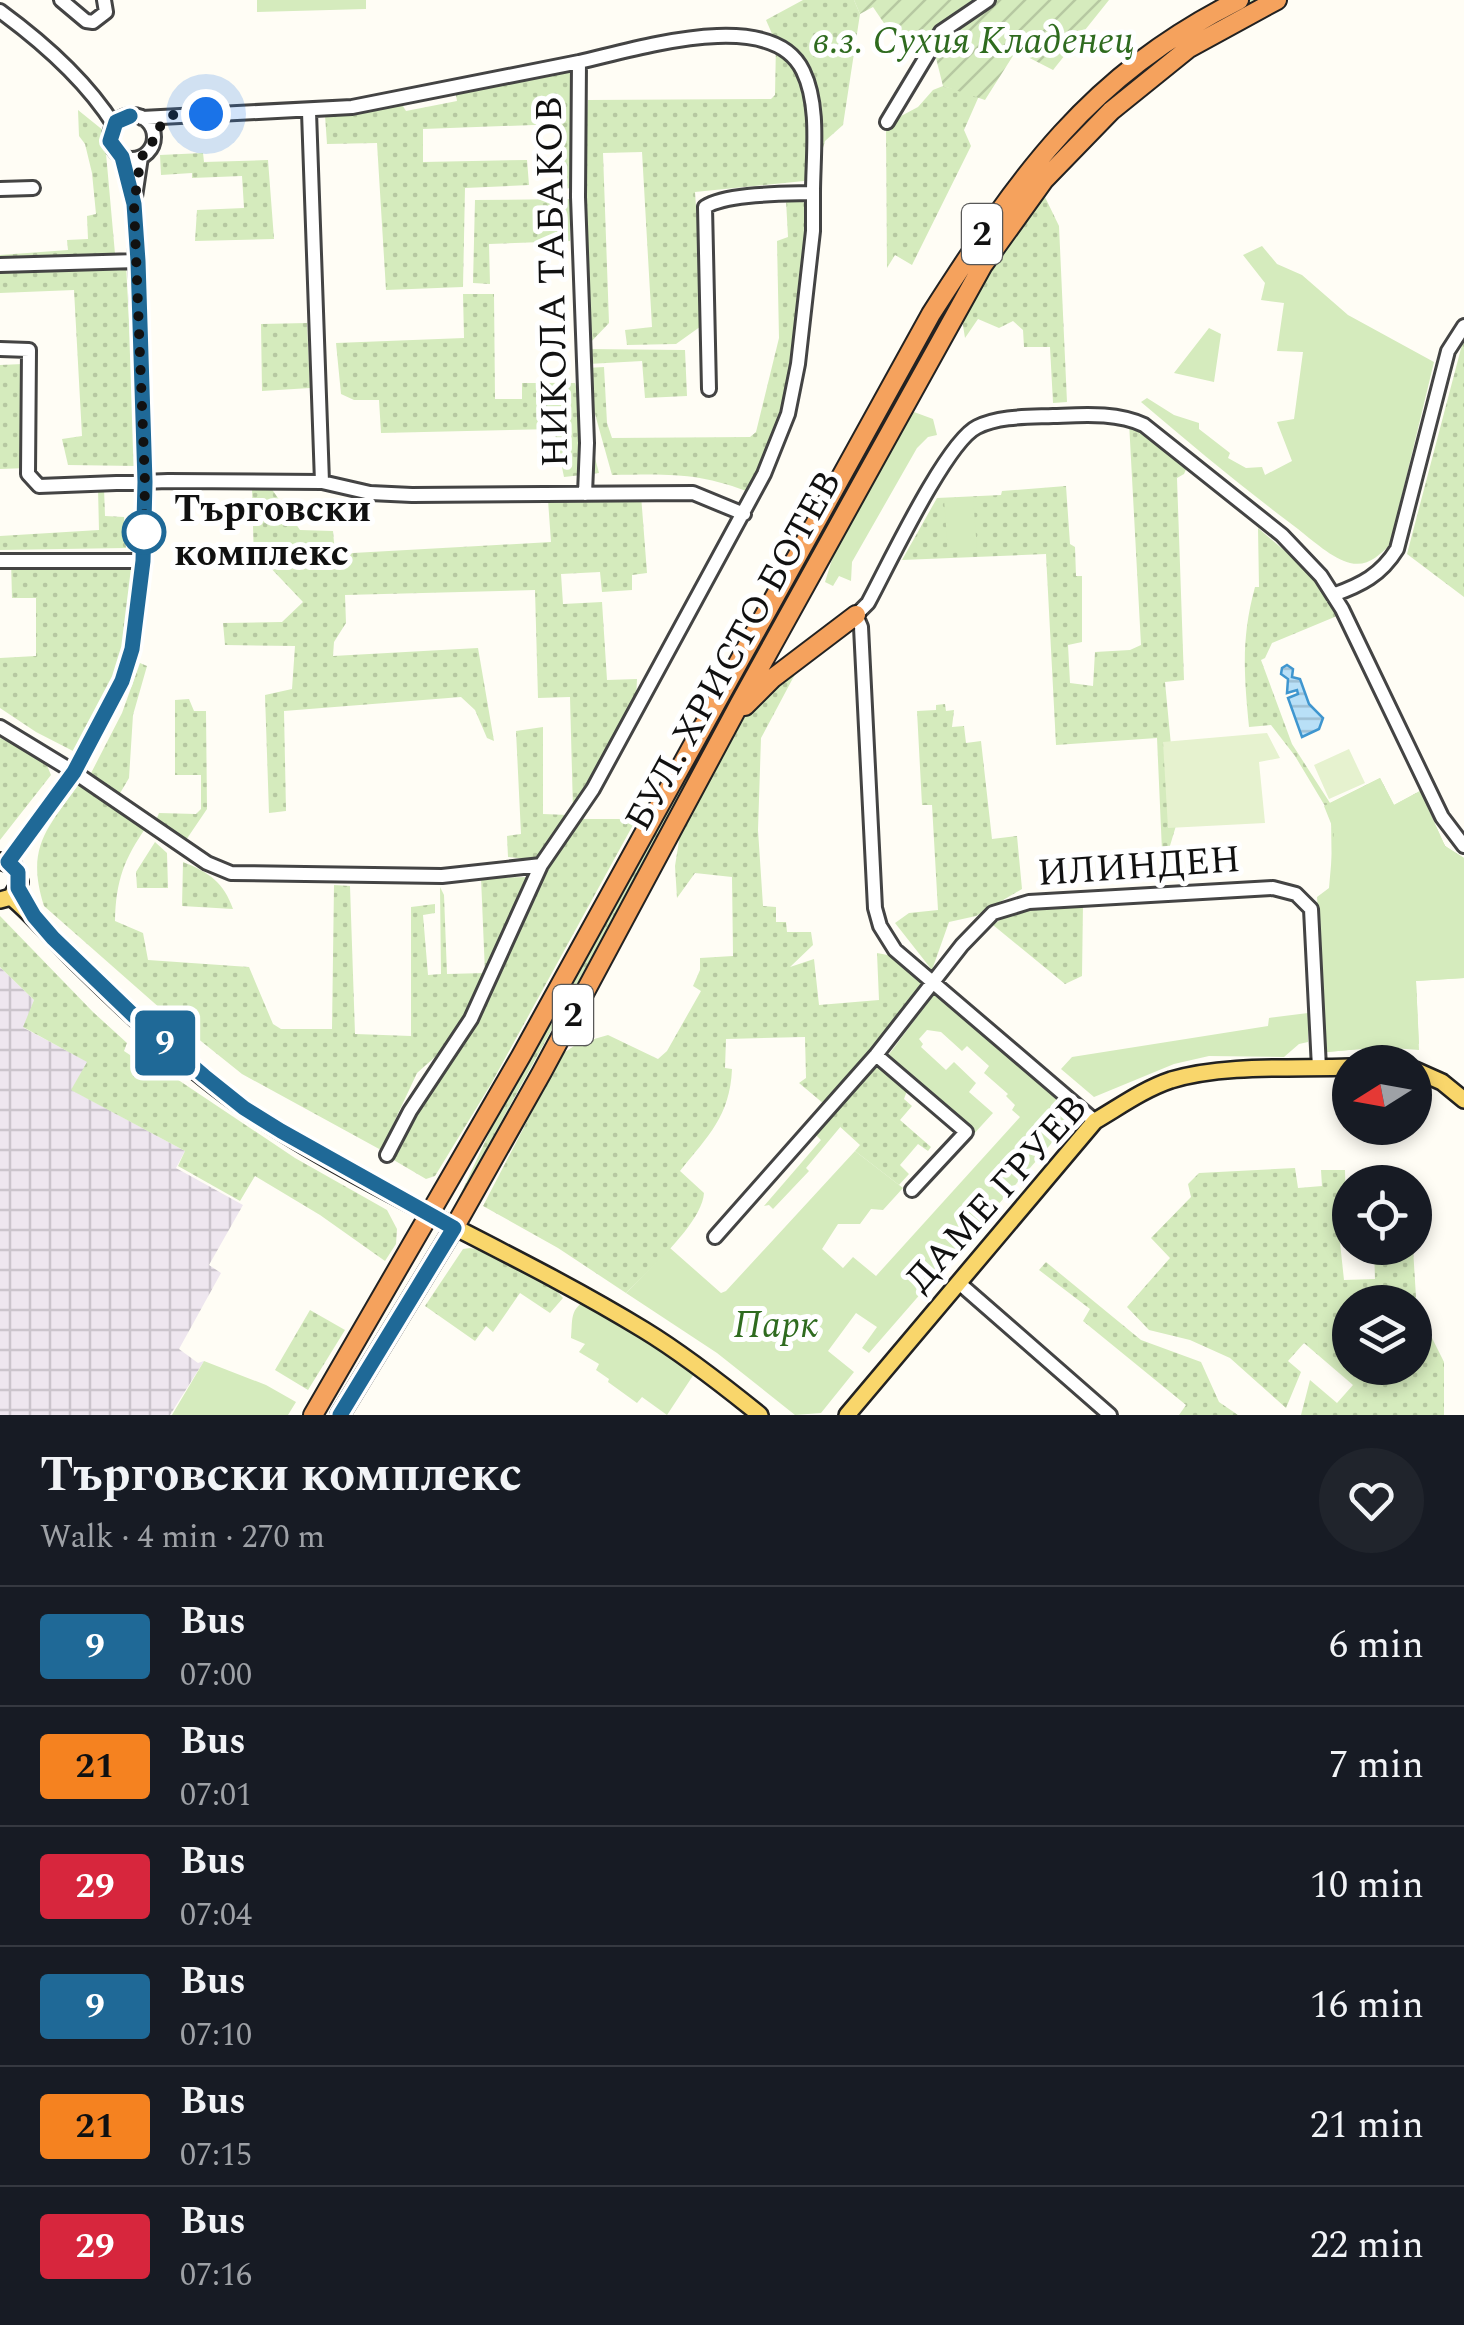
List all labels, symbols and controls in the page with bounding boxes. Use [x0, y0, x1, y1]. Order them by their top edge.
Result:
park label: в.з. Сухия Кладенец [812, 13, 1134, 71]
your location [181, 89, 231, 139]
street label: НИКОЛА ТАБАКОВ [521, 96, 585, 468]
road number: 2 [962, 204, 1002, 264]
street label: БУЛ. ХРИСТО БОТЕВ [611, 460, 857, 842]
place label: Търговски комплекс [174, 481, 371, 583]
marker: Търговски комплекс [123, 511, 165, 553]
street label: ИЛИНДЕН [1035, 831, 1243, 903]
road number: 2 [553, 985, 593, 1045]
line badge: 9 [132, 1010, 198, 1076]
text: 9 [155, 1017, 175, 1070]
north arrow [1332, 1045, 1432, 1145]
map controls [1332, 1045, 1432, 1385]
street label: ДАМЕ ГРУЕВ [892, 1082, 1102, 1306]
button: locate [1332, 1165, 1432, 1265]
button: layers [1332, 1285, 1432, 1385]
park label: Парк [734, 1297, 818, 1355]
text: Търговски комплекс [40, 1439, 522, 1512]
button: heart [1319, 1448, 1424, 1553]
text: Walk · 4 min · 270 m [40, 1513, 325, 1562]
text: Bus [180, 1593, 246, 1651]
text: 6 min [1329, 1617, 1424, 1675]
text: 9 [85, 1620, 105, 1673]
text: 07:00 [180, 1651, 252, 1700]
text: Bus [180, 1713, 246, 1771]
text: 7 min [1329, 1737, 1424, 1795]
text: 21 [75, 1740, 115, 1793]
text: 07:01 [180, 1771, 252, 1820]
text: Bus [180, 1833, 246, 1891]
text: 10 min [1310, 1857, 1424, 1915]
text: 29 [75, 1860, 115, 1913]
text: 07:04 [180, 1891, 252, 1940]
text: Bus [180, 1953, 246, 2011]
text: 16 min [1310, 1977, 1424, 2035]
text: 9 [85, 1980, 105, 2033]
text: 07:10 [180, 2011, 252, 2060]
text: Bus [180, 2073, 246, 2131]
text: 21 min [1310, 2097, 1424, 2155]
text: 21 [75, 2100, 115, 2153]
text: 07:15 [180, 2131, 252, 2180]
text: Bus [180, 2193, 246, 2251]
text: 22 min [1310, 2217, 1424, 2275]
text: 29 [75, 2220, 115, 2273]
text: 07:16 [180, 2251, 252, 2300]

